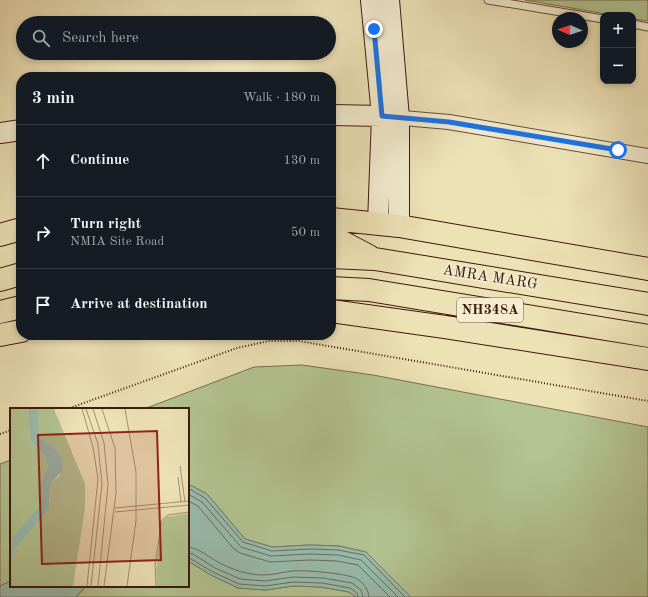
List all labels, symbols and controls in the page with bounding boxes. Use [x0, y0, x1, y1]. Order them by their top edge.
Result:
north arrow [552, 12, 588, 48]
map controls [600, 12, 636, 84]
button: + [600, 12, 636, 48]
search box [16, 16, 336, 60]
route end [365, 20, 383, 38]
icon: search [30, 27, 52, 49]
text: Search here [62, 31, 139, 46]
button: − [600, 48, 636, 84]
text: 3 min [32, 90, 75, 107]
text: Walk · 180 m [243, 91, 320, 104]
route start [609, 141, 627, 159]
icon: ahead [32, 150, 54, 172]
text: Continue [70, 153, 129, 168]
text: 130 m [283, 154, 320, 167]
text: Turn right [70, 217, 141, 232]
icon: right [32, 222, 54, 244]
text: 50 m [291, 226, 320, 239]
text: NMIA Site Road [70, 235, 164, 248]
street label: AMRA MARG [441, 263, 539, 293]
icon: arrive [32, 294, 54, 316]
text: Arrive at destination [70, 297, 208, 312]
road number: NH348A [457, 298, 523, 322]
inset map [10, 408, 189, 587]

